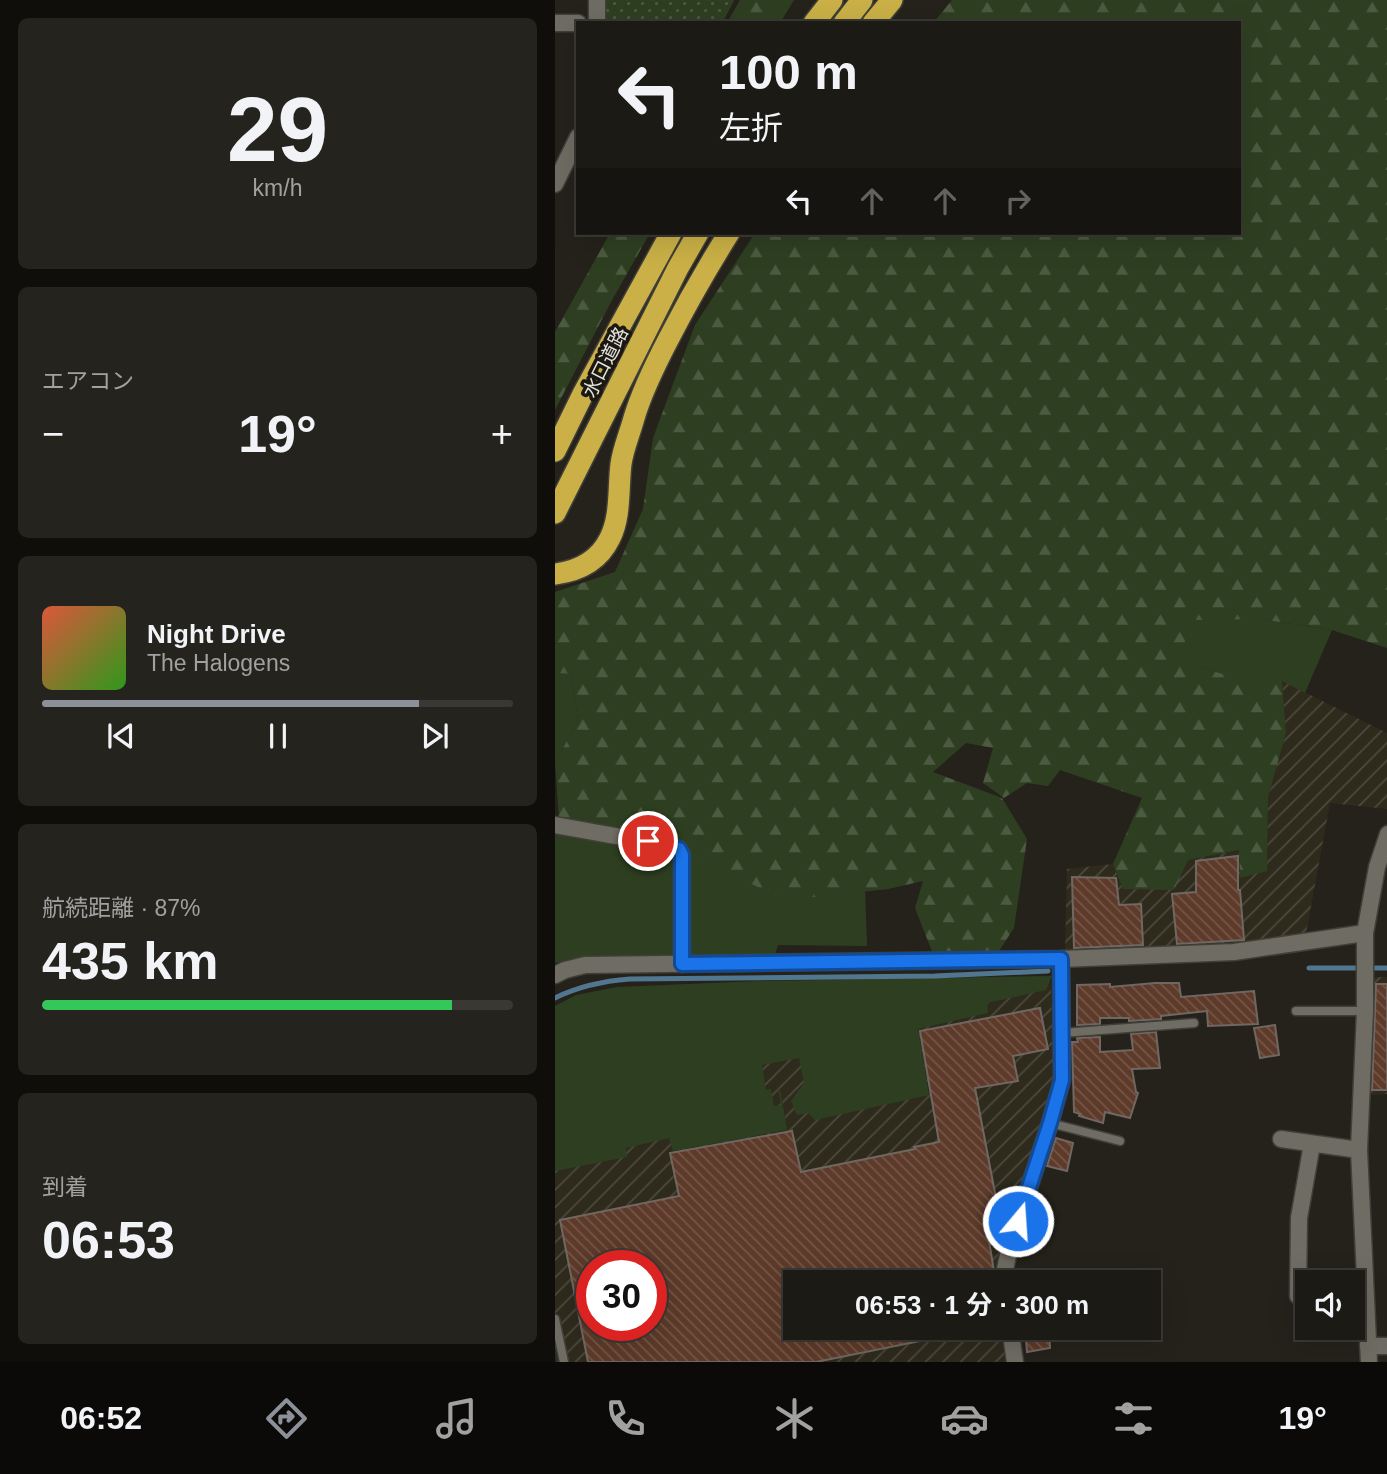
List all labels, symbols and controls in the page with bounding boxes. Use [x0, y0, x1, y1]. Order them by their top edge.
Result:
text: 100 m [719, 45, 858, 99]
icon: left [604, 49, 695, 140]
text: 29 [227, 79, 328, 180]
text: 左折 [719, 110, 783, 146]
text: km/h [253, 175, 302, 201]
icon: left [780, 182, 818, 220]
icon: ahead [853, 182, 891, 220]
icon: ahead [926, 182, 964, 220]
icon: right [999, 182, 1037, 220]
street label: 水口道路 [579, 324, 632, 401]
text: エアコン [42, 368, 134, 394]
text: 19° [238, 405, 317, 463]
text: − [42, 413, 64, 455]
text: + [491, 413, 513, 455]
text: Night Drive [147, 619, 286, 649]
text: The Halogens [147, 650, 290, 676]
icon: previous [102, 717, 140, 755]
icon: pause [259, 717, 297, 755]
icon: next [416, 717, 454, 755]
pin [618, 811, 678, 871]
icon: arrive [629, 822, 667, 860]
text: 航続距離 · 87% [42, 895, 200, 921]
text: 435 km [42, 932, 218, 990]
text: 到着 [42, 1174, 88, 1200]
position arrow [981, 1184, 1055, 1258]
text: 06:53 [42, 1211, 175, 1269]
speed limit sign: 30 [576, 1250, 667, 1341]
map controls [1295, 1270, 1365, 1340]
button: sound [1295, 1270, 1365, 1340]
text: 06:53 · 1 分 · 300 m [855, 1290, 1089, 1320]
icon: directions [262, 1394, 311, 1443]
icon: music [432, 1394, 481, 1443]
icon: phone [601, 1394, 650, 1443]
icon: climate [770, 1394, 819, 1443]
icon: car [940, 1394, 989, 1443]
icon: filters [1109, 1394, 1158, 1443]
text: 06:52 [60, 1400, 142, 1436]
text: 19° [1278, 1400, 1327, 1436]

